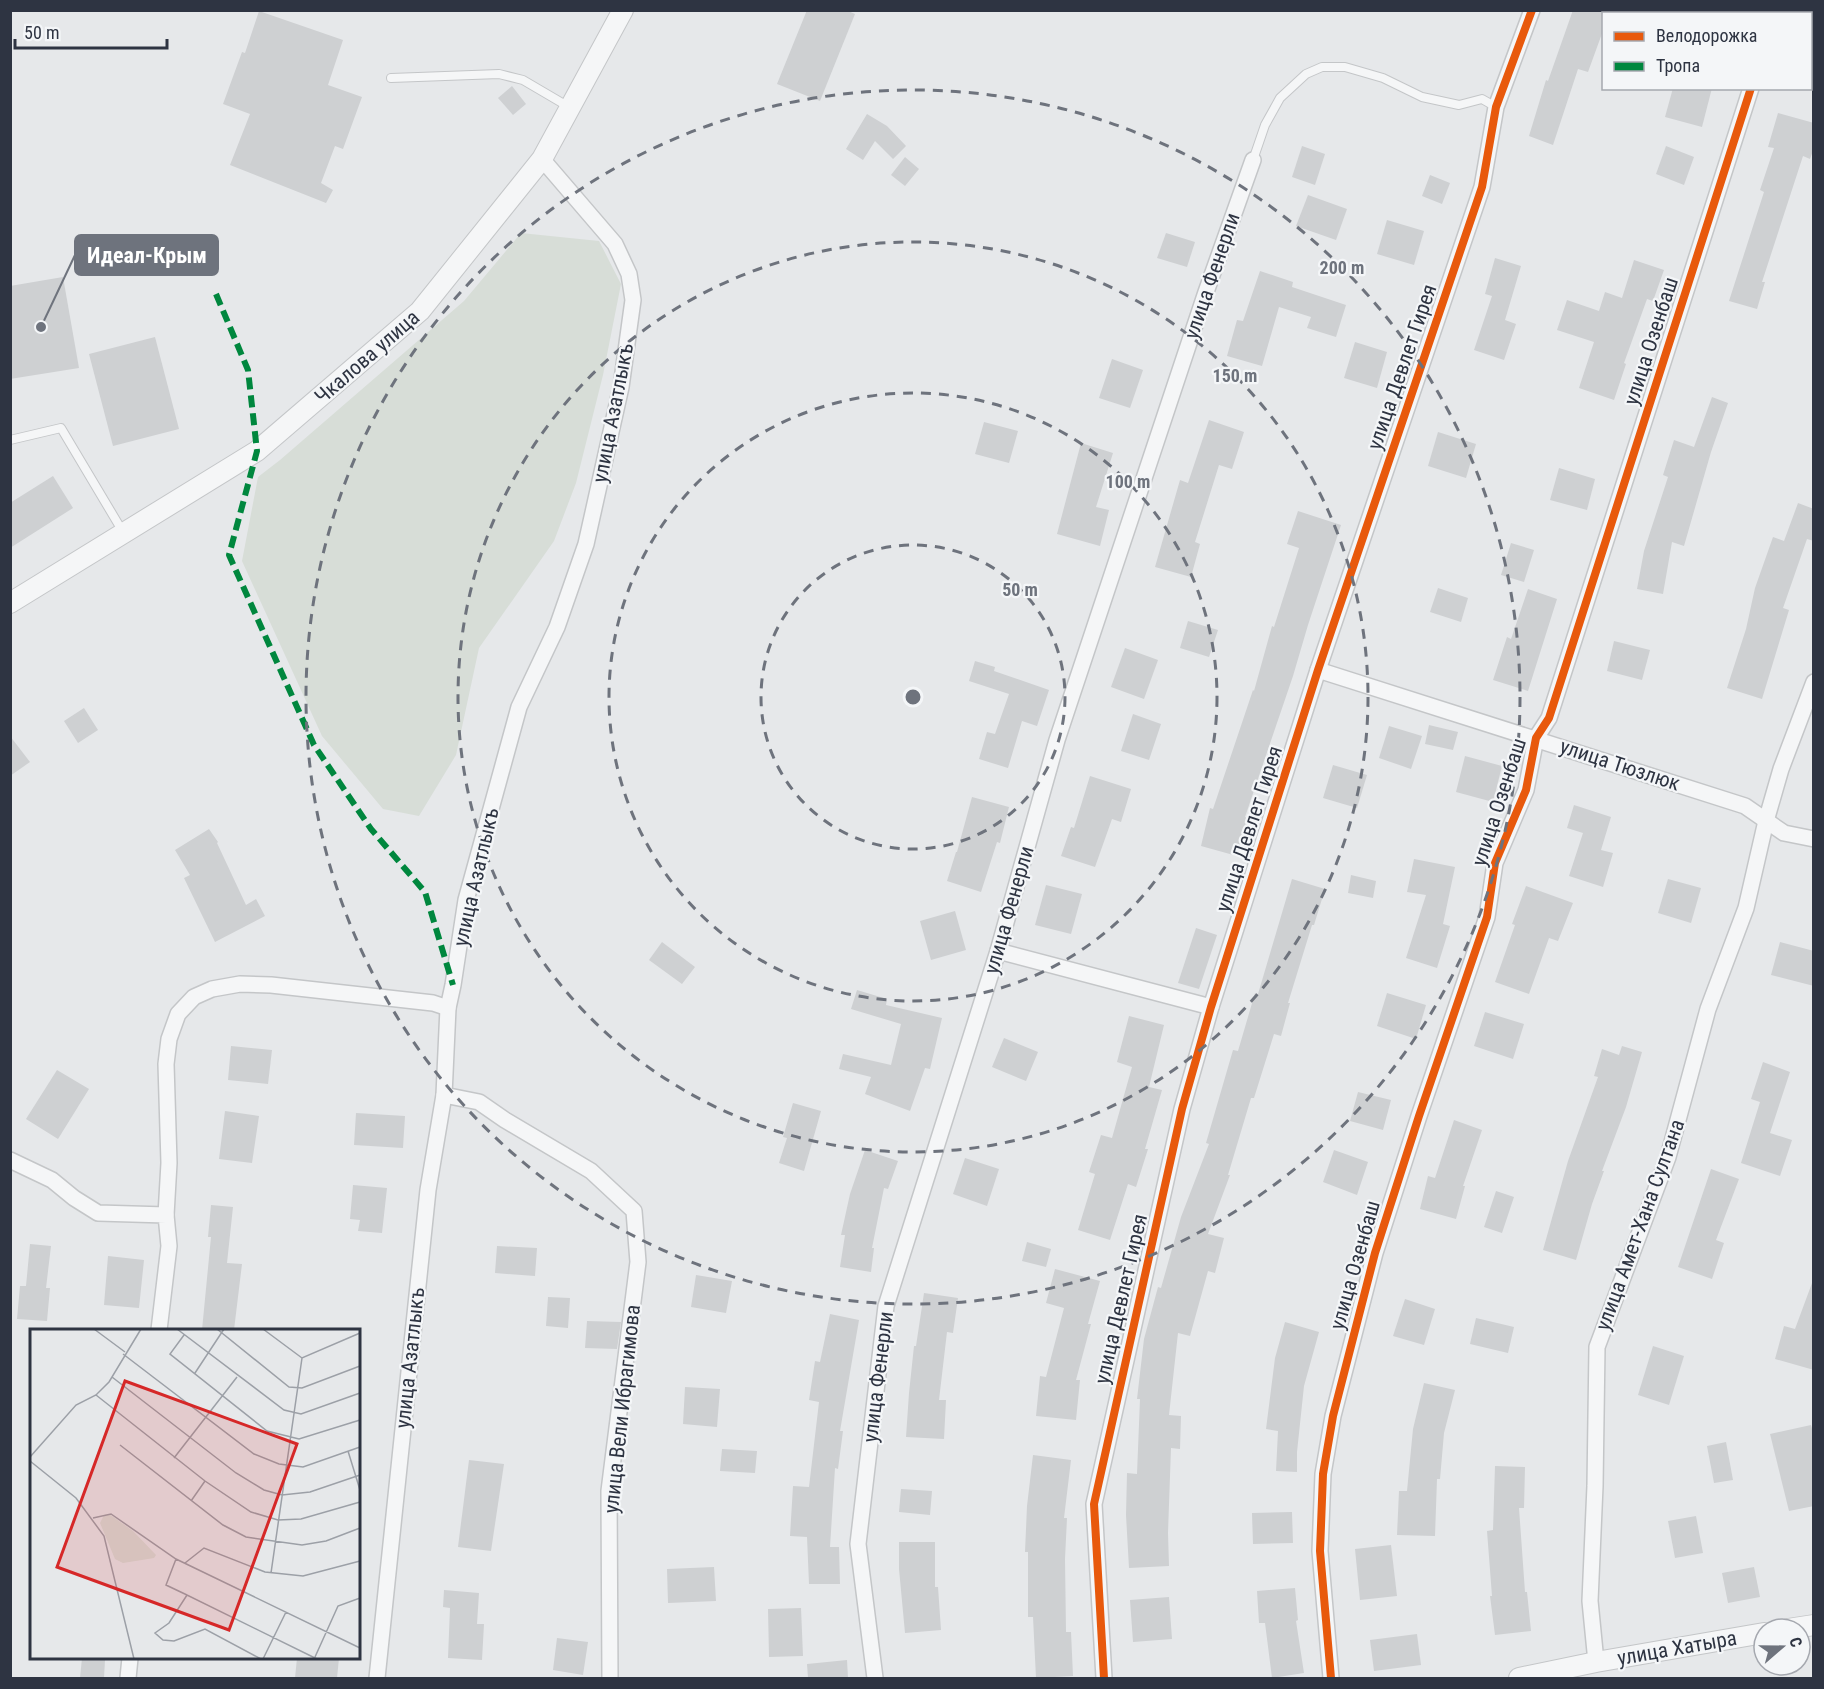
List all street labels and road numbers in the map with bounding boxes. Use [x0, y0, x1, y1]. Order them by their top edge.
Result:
street label: улица Фенерли [1179, 210, 1245, 342]
street label: улица Озенбаш [1619, 274, 1683, 408]
street label: улица Девлет Гирея [1362, 281, 1442, 453]
street label: Чкалова улица [310, 305, 424, 409]
street label: улица Азатлыкъ [588, 341, 638, 485]
street label: улица Тюзлюк [1557, 734, 1683, 796]
street label: улица Озенбаш [1467, 735, 1531, 869]
street label: улица Девлет Гирея [1211, 743, 1287, 915]
street label: улица Азатлыкъ [448, 805, 504, 949]
street label: улица Фенерли [979, 843, 1039, 977]
street label: улица Амет-Хана Султана [1591, 1116, 1689, 1334]
street label: улица Озенбаш [1325, 1198, 1385, 1332]
street label: улица Девлет Гирея [1090, 1212, 1152, 1386]
street label: улица Азатлыкъ [391, 1286, 429, 1430]
street label: улица Вели Ибрагимова [599, 1303, 645, 1515]
street label: улица Фенерли [858, 1310, 898, 1444]
street label: улица Хатыра [1615, 1626, 1739, 1670]

